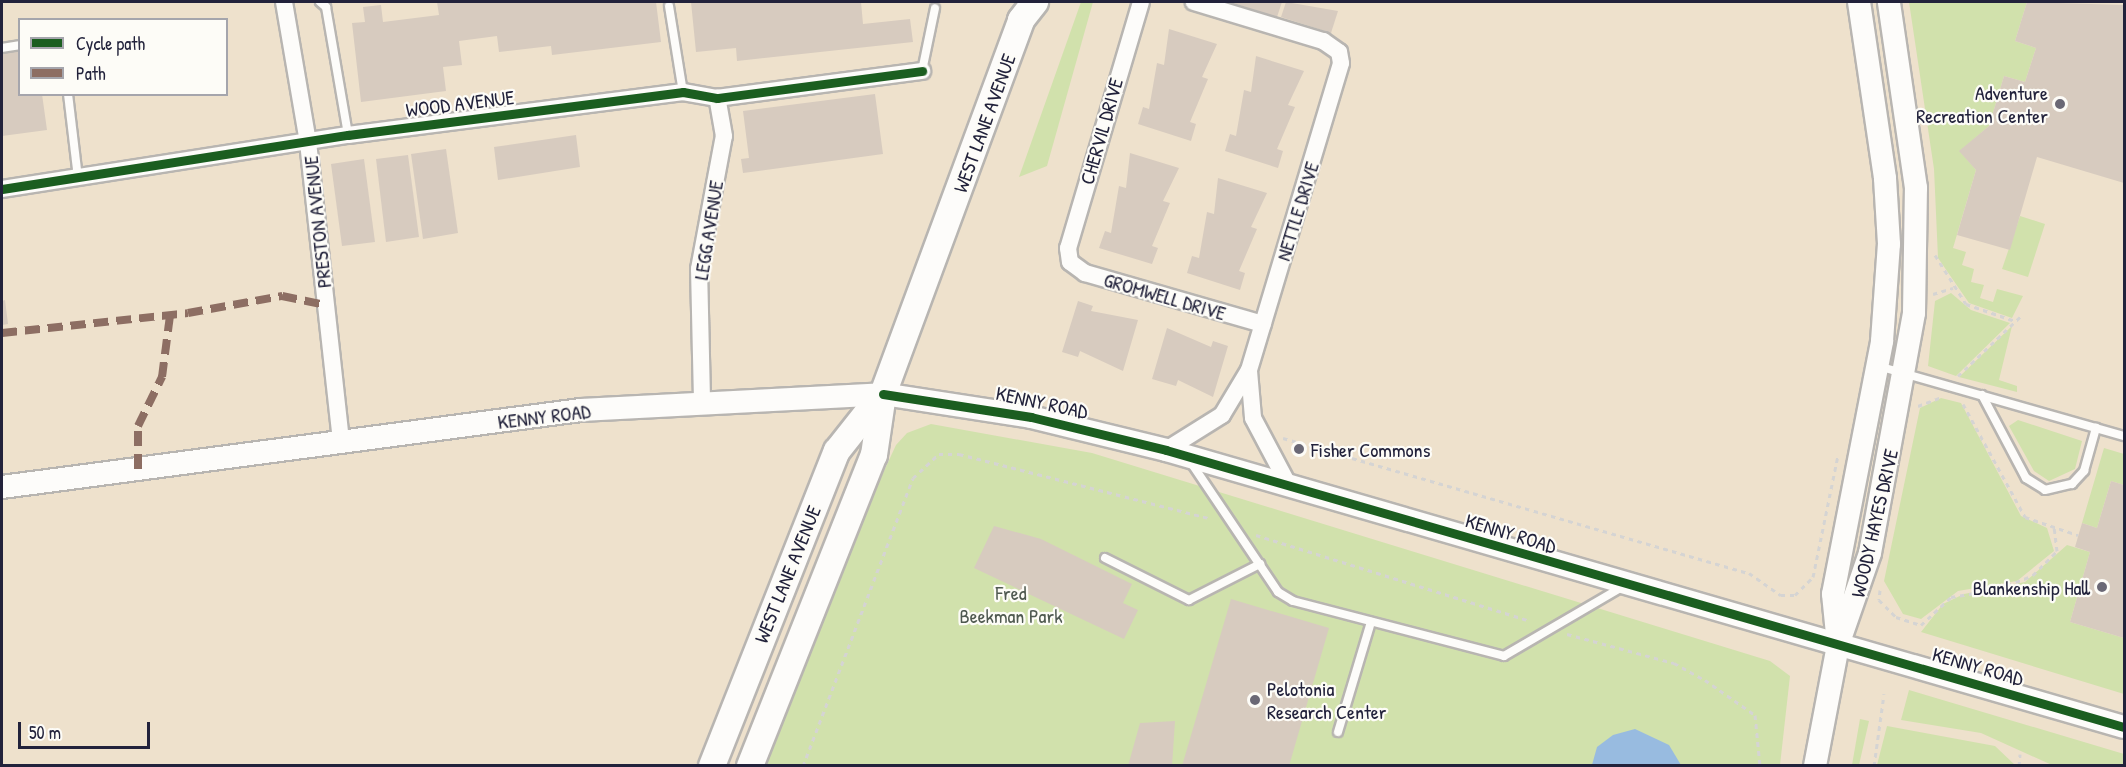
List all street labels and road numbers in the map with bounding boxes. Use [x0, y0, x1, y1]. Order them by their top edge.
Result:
street label: WEST LANE AVENUE [948, 50, 1020, 196]
street label: CHERVIL DRIVE [1074, 75, 1128, 187]
street label: WOOD AVENUE [404, 84, 516, 122]
street label: PRESTON AVENUE [298, 155, 336, 289]
street label: NETTLE DRIVE [1271, 159, 1323, 263]
street label: LEGG AVENUE [688, 179, 728, 281]
street label: GROMWELL DRIVE [1101, 267, 1229, 325]
street label: KENNY ROAD [994, 381, 1090, 423]
street label: KENNY ROAD [496, 398, 592, 434]
street label: WOODY HAYES DRIVE [1845, 447, 1903, 599]
street label: WEST LANE AVENUE [749, 502, 825, 646]
street label: KENNY ROAD [1463, 508, 1559, 558]
street label: KENNY ROAD [1930, 642, 2026, 690]

